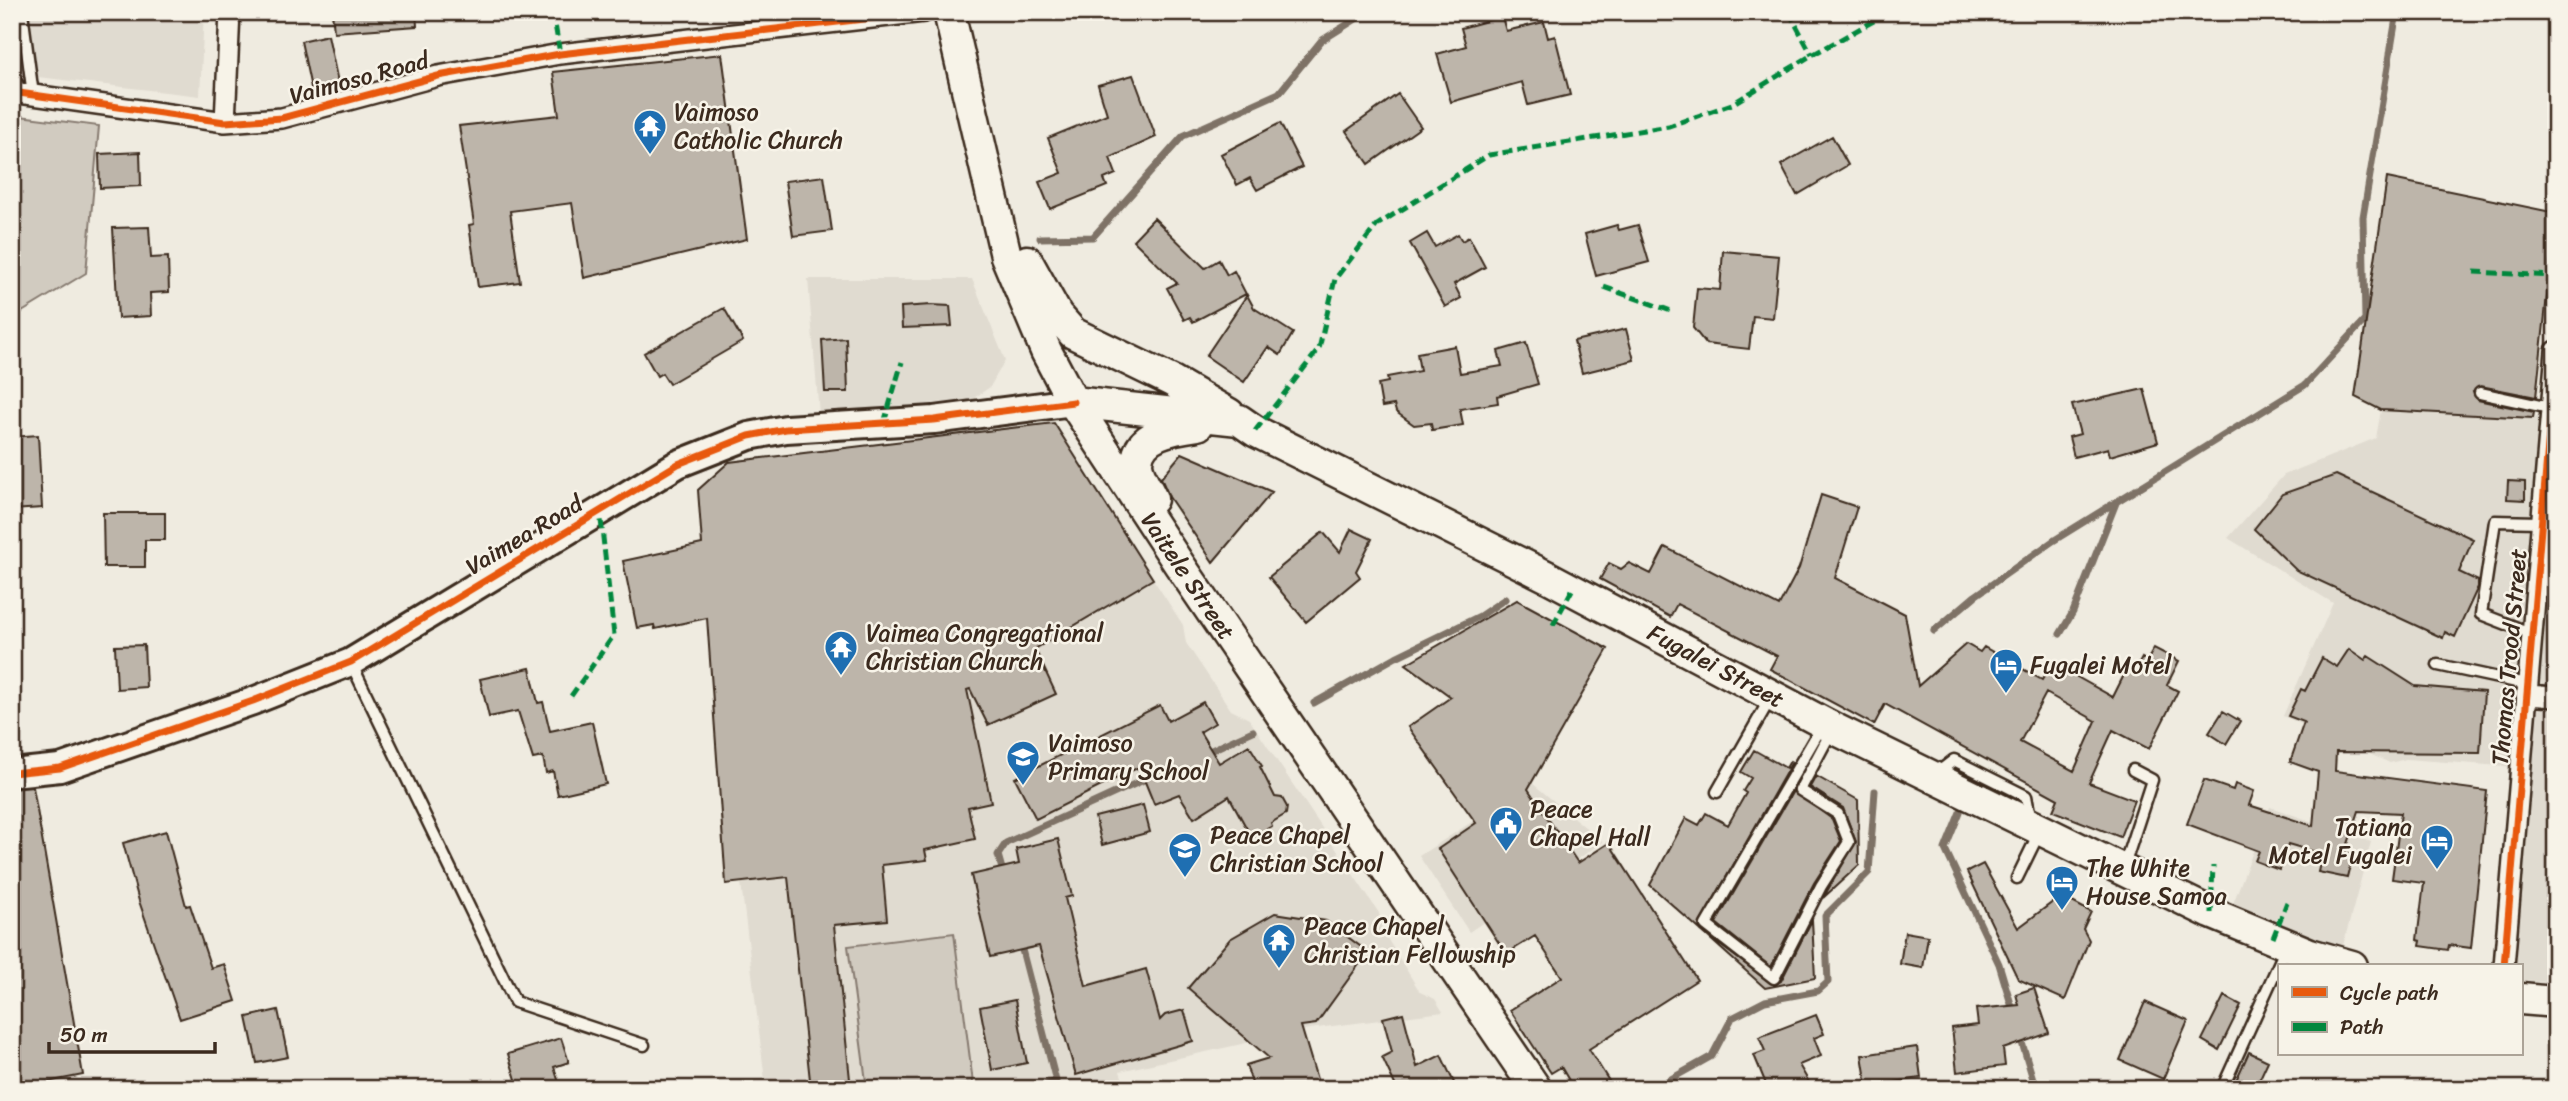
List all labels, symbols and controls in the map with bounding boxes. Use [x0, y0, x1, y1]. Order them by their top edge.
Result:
street label: Vaimoso Road [285, 39, 435, 117]
place label: Vaimoso Catholic Church [674, 91, 843, 161]
temple icon: Vaimoso Catholic Church [631, 107, 669, 156]
street label: Vaimea Road [457, 482, 593, 587]
street label: Vaitele Street [1129, 503, 1247, 649]
street label: Thomas Trood Street [2479, 547, 2539, 767]
place label: Vaimea Congregational Christian Church [866, 612, 1104, 682]
street label: Fugalei Street [1640, 612, 1792, 720]
temple icon: Vaimea Congregational Christian Church [822, 628, 860, 677]
place label: Fugalei Motel [2030, 644, 2172, 686]
hotel icon: Fugalei Motel [1987, 646, 2025, 695]
place label: Vaimoso Primary School [1048, 722, 1210, 792]
school or university icon: Vaimoso Primary School [1004, 738, 1042, 787]
place label: Peace Chapel Hall [1530, 788, 1652, 858]
public building icon: Peace Chapel Hall [1487, 804, 1525, 853]
place label: Tatiana Motel Fugalei [2268, 806, 2412, 876]
place label: Peace Chapel Christian School [1210, 814, 1384, 884]
hotel icon: Tatiana Motel Fugalei [2418, 822, 2456, 871]
school or university icon: Peace Chapel Christian School [1166, 830, 1204, 879]
place label: The White House Samoa [2086, 847, 2227, 917]
hotel icon: The White House Samoa [2043, 863, 2081, 912]
place label: Peace Chapel Christian Fellowship [1304, 905, 1516, 975]
temple icon: Peace Chapel Christian Fellowship [1260, 921, 1298, 970]
legend [2278, 964, 2522, 1056]
text: Cycle path [2340, 974, 2439, 1012]
text: Path [2340, 1008, 2383, 1046]
scale bar [49, 1010, 215, 1054]
text: 50 m [60, 1016, 108, 1054]

